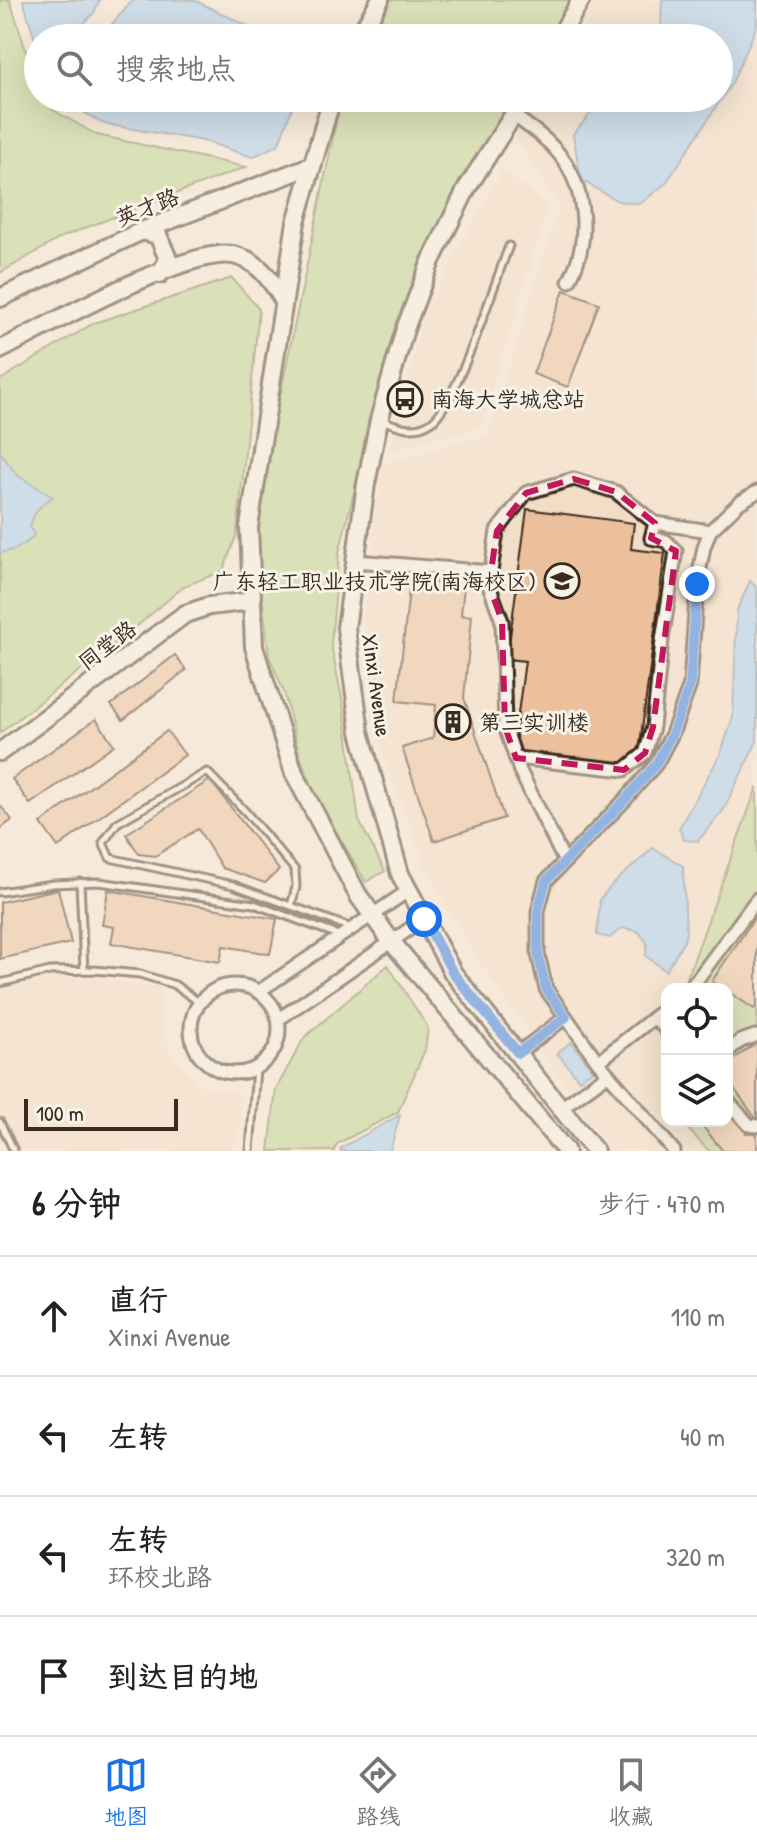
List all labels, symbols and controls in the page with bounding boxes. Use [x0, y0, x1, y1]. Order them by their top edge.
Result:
search box [24, 24, 733, 112]
icon: search [52, 46, 96, 90]
text: 搜索地点 [116, 48, 236, 88]
street label: 英才路 [111, 181, 183, 233]
bus stop icon: 南海大学城总站 [386, 380, 424, 418]
place label: 南海大学城总站 [431, 384, 585, 414]
school or university icon: 广东轻工职业技术学院(南海校区) [543, 562, 581, 600]
place label: 广东轻工职业技术学院(南海校区) [213, 566, 536, 596]
route end [679, 566, 715, 602]
street label: 同堂路 [72, 613, 142, 677]
street label: Xinxi Avenue [355, 632, 399, 739]
building icon: 第三实训楼 [434, 703, 472, 741]
place label: 第三实训楼 [479, 707, 589, 737]
route start [406, 901, 442, 937]
map controls [661, 983, 733, 1127]
button: locate [661, 983, 733, 1055]
button: layers [661, 1055, 733, 1127]
scale bar [24, 1095, 178, 1131]
text: 100 m [36, 1098, 84, 1128]
text: 6 分钟 [32, 1180, 121, 1226]
text: 步行 · 470 m [598, 1186, 725, 1221]
text: 直行 [108, 1279, 168, 1319]
icon: ahead [32, 1294, 76, 1338]
text: 110 m [671, 1299, 725, 1334]
text: Xinxi Avenue [108, 1319, 231, 1354]
icon: left [32, 1414, 76, 1458]
text: 左转 [108, 1416, 168, 1456]
text: 40 m [680, 1419, 725, 1454]
text: 左转 [108, 1519, 168, 1559]
icon: left [32, 1534, 76, 1578]
text: 320 m [666, 1539, 725, 1574]
text: 环校北路 [108, 1559, 212, 1594]
icon: arrive [32, 1654, 76, 1698]
text: 到达目的地 [108, 1656, 258, 1696]
tab: 地图 [104, 1753, 148, 1831]
tab: 路线 [356, 1753, 401, 1831]
tab: 收藏 [609, 1753, 653, 1831]

